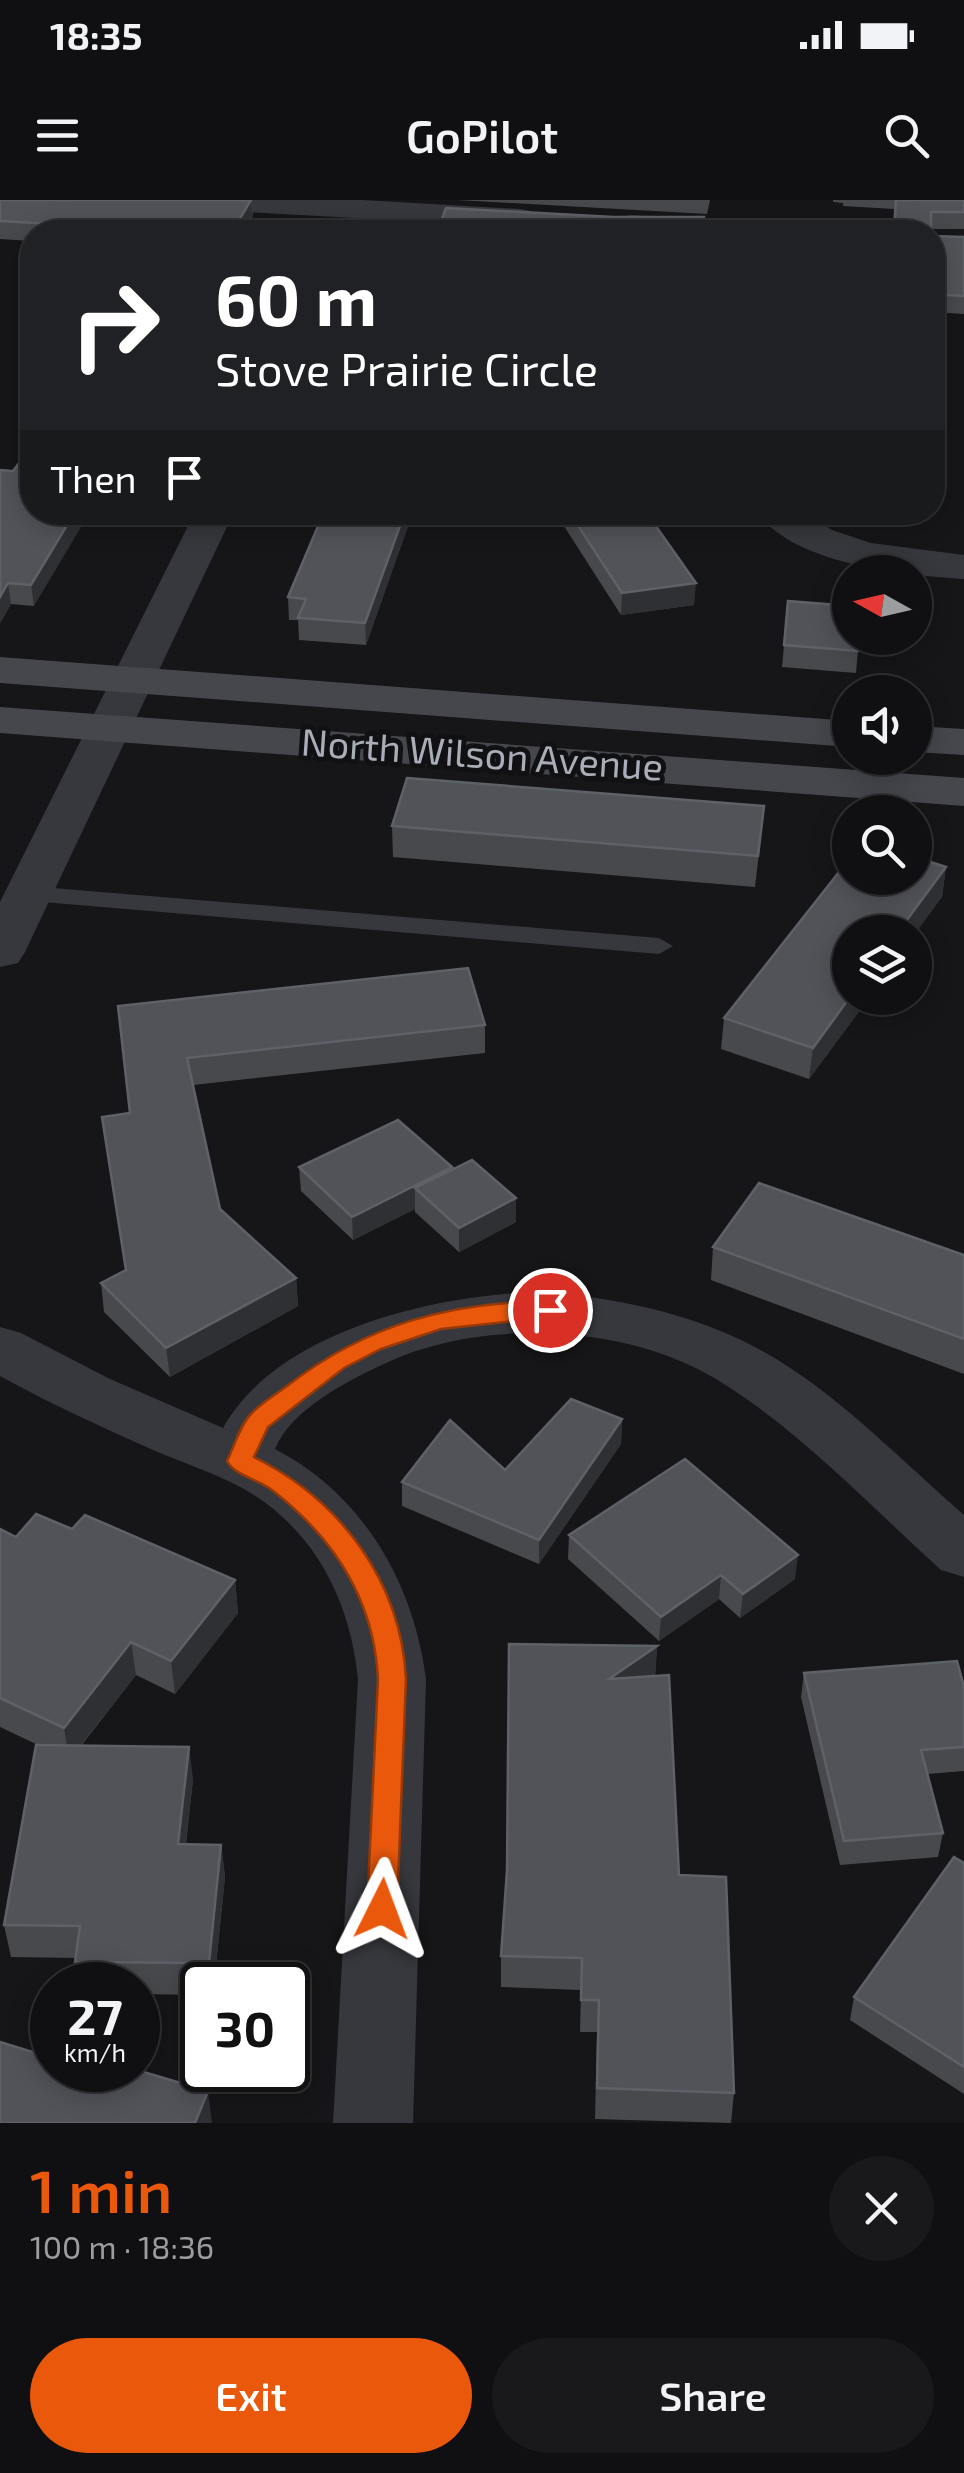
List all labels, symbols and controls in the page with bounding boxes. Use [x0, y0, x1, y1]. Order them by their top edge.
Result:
text: 18:35 [50, 12, 142, 58]
icon: menu [30, 108, 85, 163]
text: GoPilot [406, 108, 558, 162]
icon: search [879, 108, 934, 163]
text: 60 m [215, 256, 377, 340]
icon: right [50, 260, 180, 390]
text: Stove Prairie Circle [215, 341, 598, 395]
icon: arrive [157, 450, 212, 505]
text: Then [50, 455, 137, 501]
north arrow [832, 555, 932, 655]
map controls [832, 555, 932, 1015]
button: sound [832, 675, 932, 775]
street label: North Wilson Avenue [300, 717, 665, 789]
button: search [832, 795, 932, 895]
button: layers [832, 915, 932, 1015]
pin [508, 1268, 593, 1353]
icon: arrive [523, 1283, 578, 1338]
position arrow [330, 1857, 434, 1961]
speed limit sign: 30 [180, 1962, 310, 2092]
text: 27 [67, 1985, 123, 2045]
text: km/h [64, 2037, 126, 2067]
text: 1 min [30, 2153, 172, 2225]
button: close [829, 2156, 934, 2261]
text: 100 m · 18:36 [30, 2227, 214, 2265]
button: Exit [30, 2338, 472, 2453]
button: Share [492, 2338, 934, 2453]

